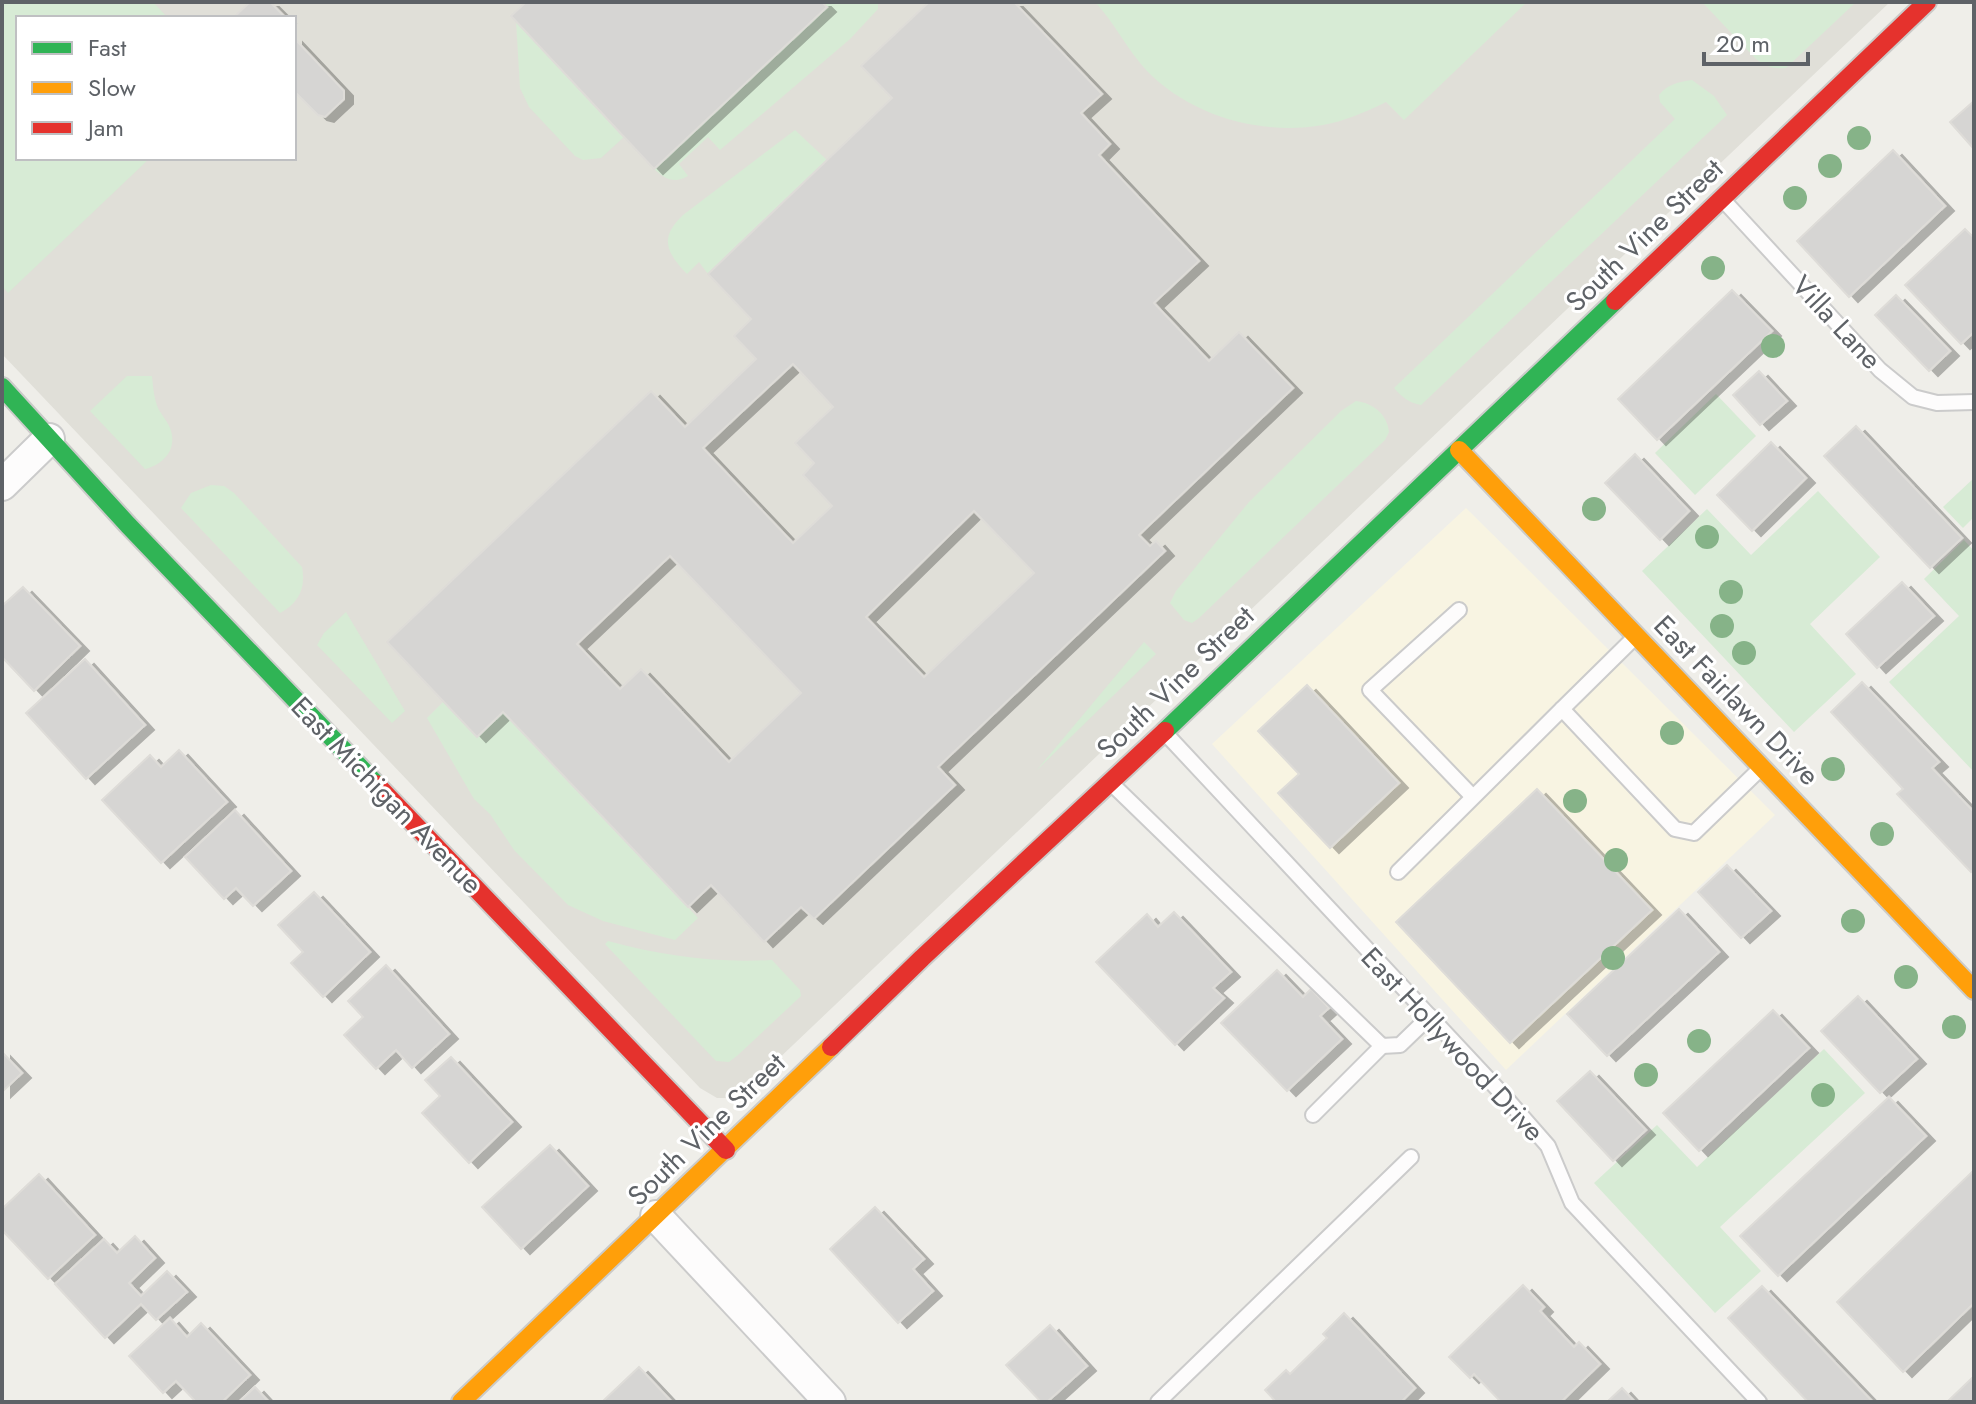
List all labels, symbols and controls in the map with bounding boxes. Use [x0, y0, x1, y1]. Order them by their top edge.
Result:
legend [16, 16, 296, 160]
scale bar [1704, 16, 1808, 66]
text: 20 m [1716, 26, 1770, 61]
text: Fast [88, 30, 126, 65]
text: Slow [88, 70, 136, 105]
text: Jam [85, 110, 124, 145]
street label: South Vine Street [1556, 149, 1733, 321]
street label: Villa Lane [1782, 266, 1891, 379]
street label: South Vine Street [1087, 596, 1264, 768]
street label: East Fairlawn Drive [1644, 606, 1829, 795]
street label: East Michigan Avenue [281, 687, 492, 903]
street label: East Hollywood Drive [1352, 938, 1554, 1151]
street label: South Vine Street [618, 1043, 795, 1215]

